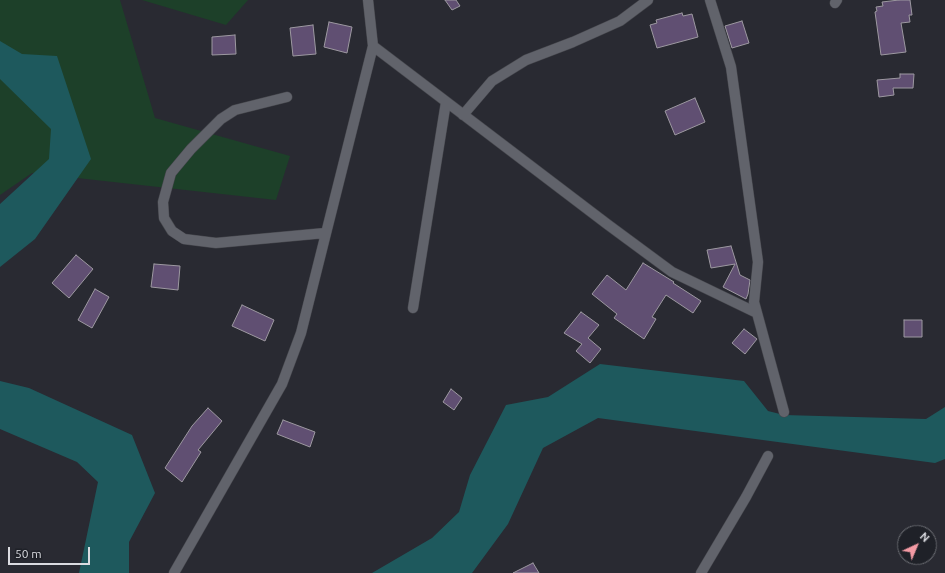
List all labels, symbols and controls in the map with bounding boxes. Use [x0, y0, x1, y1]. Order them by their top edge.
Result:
north arrow [897, 525, 937, 565]
text: N [918, 530, 932, 544]
scale bar [10, 539, 92, 565]
text: 50 m [15, 547, 42, 560]

